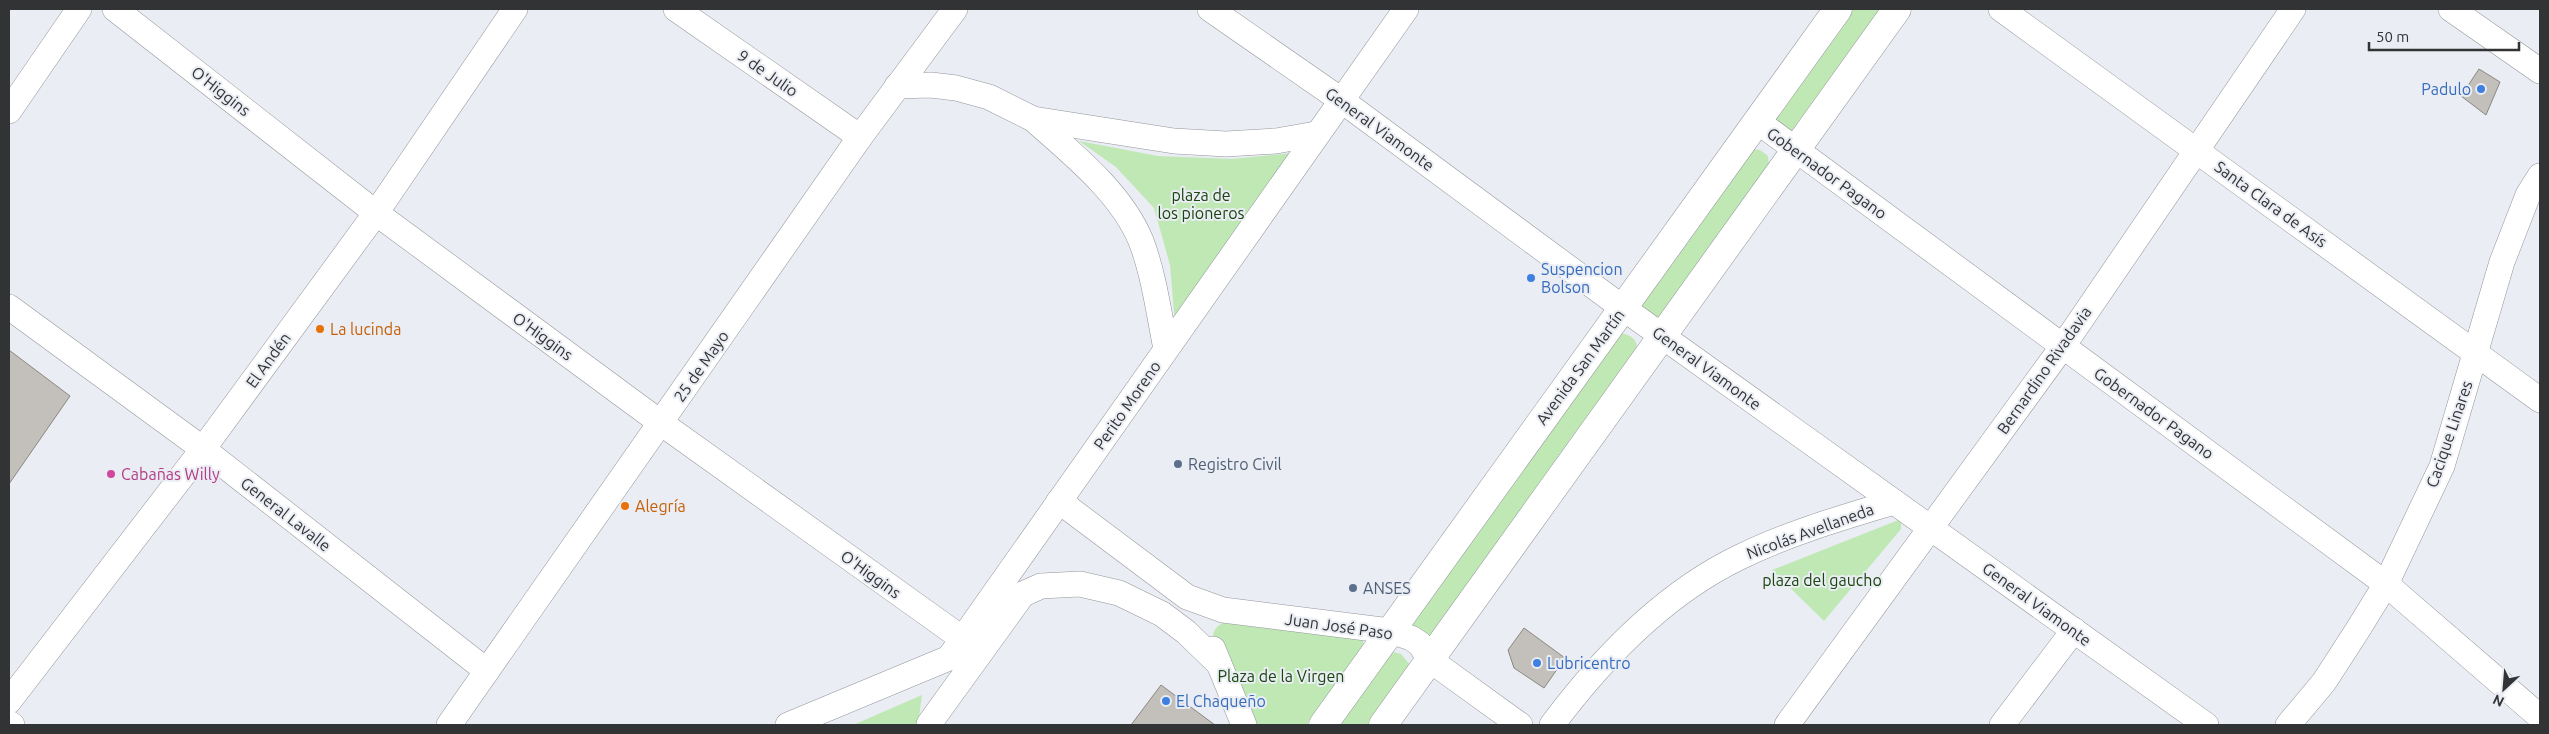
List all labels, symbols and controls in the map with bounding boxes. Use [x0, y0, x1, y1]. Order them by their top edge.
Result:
scale bar [2369, 20, 2519, 52]
text: 50 m [2376, 28, 2409, 45]
street label: 9 de Julio [735, 46, 801, 100]
street label: O'Higgins [188, 63, 254, 120]
place label: Padulo [2421, 80, 2471, 98]
marker: Padulo [2475, 83, 2487, 95]
street label: General Viamonte [1322, 84, 1438, 174]
street label: Gobernador Pagano [1764, 124, 1890, 222]
street label: Santa Clara de Asís [2211, 157, 2331, 251]
park label: plaza de los pioneros [1157, 186, 1245, 222]
place label: Suspencion Bolson [1541, 260, 1623, 296]
marker: Suspencion Bolson [1525, 272, 1537, 284]
street label: Bernardino Rivadavia [1993, 303, 2095, 437]
street label: Avenida San Martín [1532, 306, 1628, 428]
street label: O'Higgins [510, 308, 576, 364]
place label: La lucinda [330, 320, 401, 338]
marker: La lucinda [314, 323, 326, 335]
street label: General Viamonte [1649, 323, 1765, 413]
street label: 25 de Mayo [670, 327, 732, 405]
street label: El Andén [242, 329, 294, 391]
street label: Perito Moreno [1090, 357, 1164, 453]
street label: Gobernador Pagano [2091, 364, 2217, 462]
street label: Cacique Linares [2422, 378, 2476, 490]
place label: Registro Civil [1188, 455, 1282, 473]
marker: Registro Civil [1172, 458, 1184, 470]
place label: Cabañas Willy [121, 465, 220, 483]
marker: Cabañas Willy [105, 468, 117, 480]
street label: General Lavalle [237, 473, 335, 555]
place label: Alegría [635, 497, 686, 515]
marker: Alegría [619, 500, 631, 512]
street label: Nicolás Avellaneda [1744, 500, 1876, 562]
street label: O'Higgins [838, 546, 904, 602]
street label: General Viamonte [1979, 559, 2095, 649]
park label: plaza del gaucho [1762, 571, 1882, 589]
place label: ANSES [1363, 579, 1411, 597]
marker: ANSES [1347, 582, 1359, 594]
street label: Juan José Paso [1284, 610, 1394, 642]
place label: Lubricentro [1547, 654, 1631, 672]
marker: Lubricentro [1531, 657, 1543, 669]
north arrow [2479, 664, 2529, 714]
park label: Plaza de la Virgen [1218, 667, 1344, 685]
text: N [2490, 691, 2507, 710]
place label: El Chaqueño [1176, 692, 1266, 710]
marker: El Chaqueño [1160, 695, 1172, 707]

